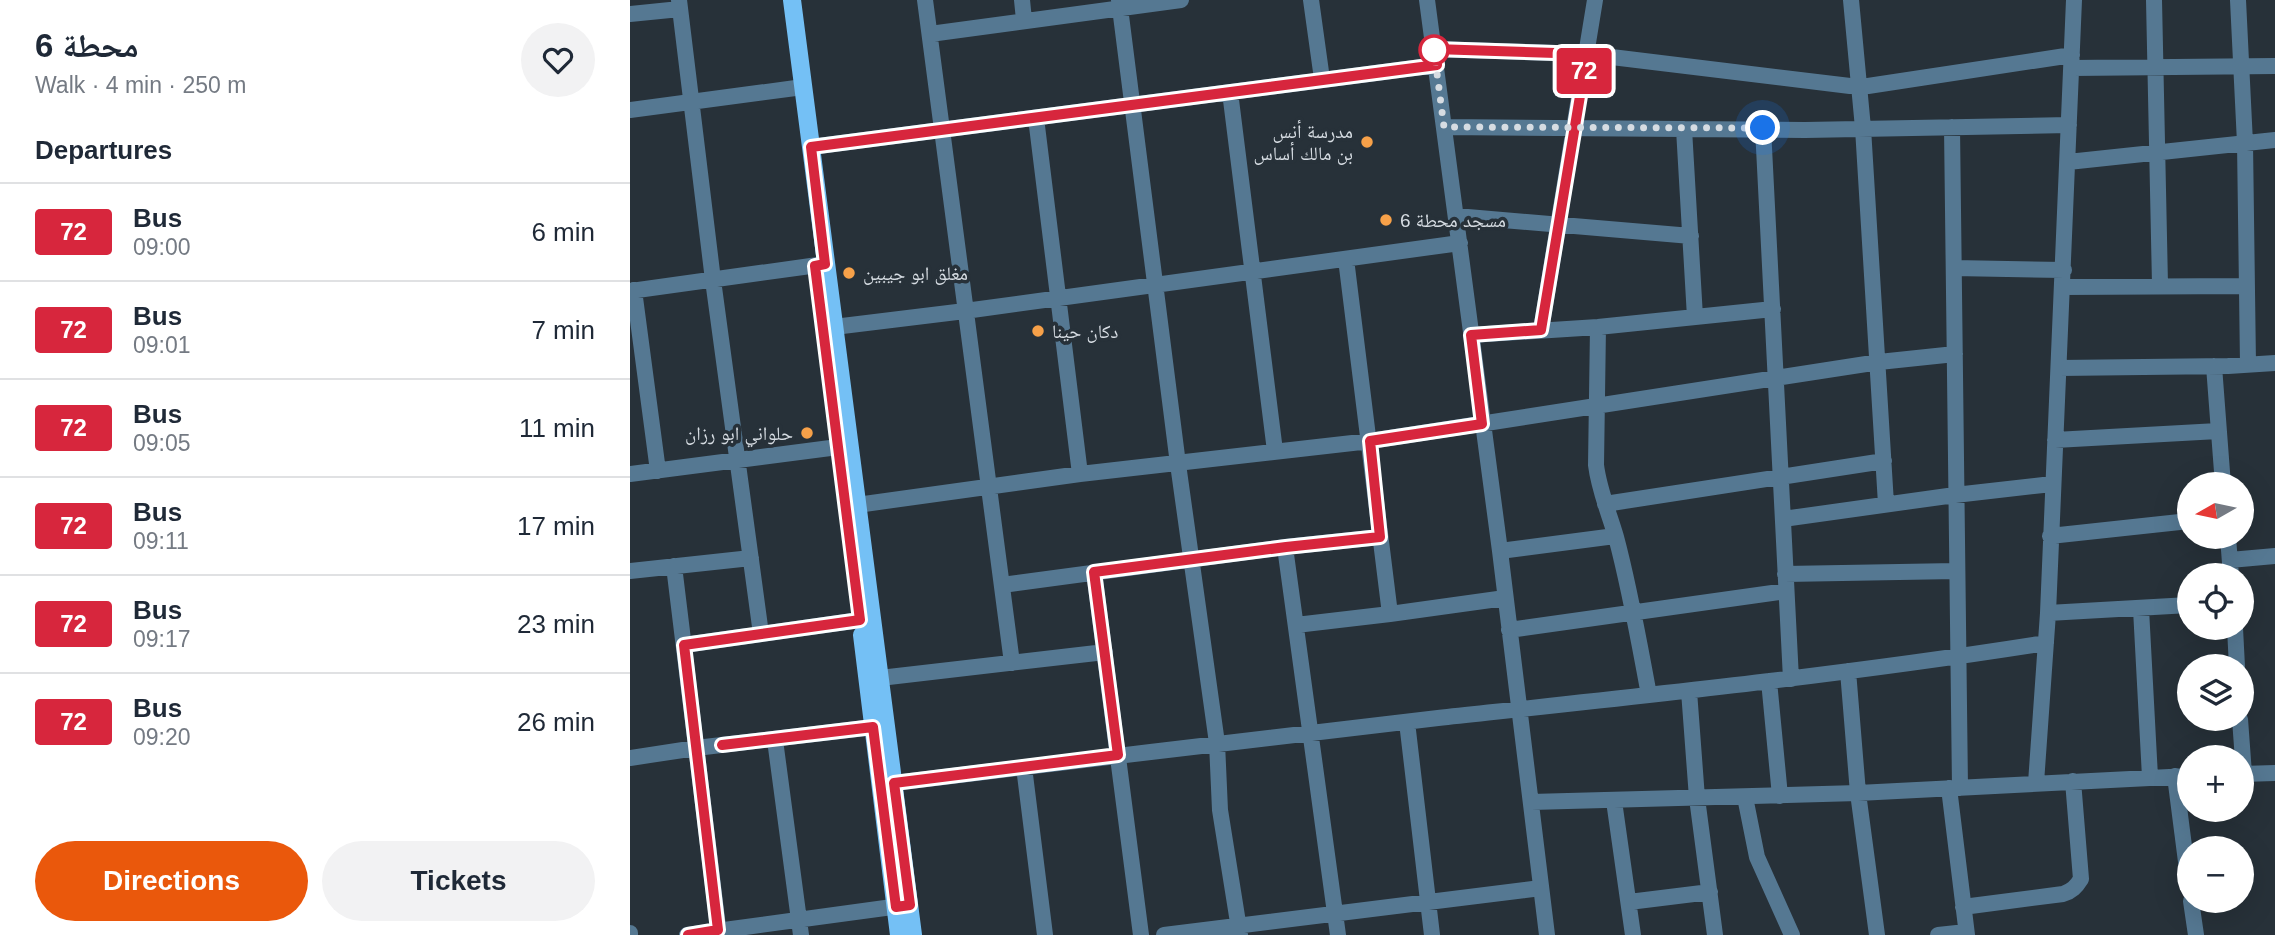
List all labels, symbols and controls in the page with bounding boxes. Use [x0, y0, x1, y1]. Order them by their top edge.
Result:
button: heart [521, 23, 595, 97]
text: محطة 6 [35, 27, 139, 64]
unlabelled marker [1419, 35, 1449, 65]
line badge: 72 [1552, 48, 1616, 94]
text: 72 [1571, 57, 1597, 84]
text: Walk · 4 min · 250 m [35, 72, 246, 98]
your location [1745, 110, 1780, 145]
place label: مدرسة أنس بن مالك أساس [1254, 120, 1353, 165]
marker: مدرسة أنس بن مالك أساس [1359, 134, 1375, 150]
text: Departures [35, 135, 172, 165]
text: Bus [133, 203, 182, 233]
place label: مسجد محطة 6 [1400, 210, 1506, 231]
marker: مسجد محطة 6 [1378, 212, 1394, 228]
text: 6 min [531, 217, 595, 247]
text: 72 [60, 218, 87, 245]
text: 09:00 [133, 234, 191, 260]
place label: مغلق ابو جيبين [863, 263, 968, 285]
marker: مغلق ابو جيبين [841, 265, 857, 281]
text: Bus [133, 301, 182, 331]
text: 7 min [531, 315, 595, 345]
text: 72 [60, 316, 87, 343]
place label: دكان حينا [1052, 321, 1118, 343]
marker: دكان حينا [1030, 323, 1046, 339]
text: 09:01 [133, 332, 191, 358]
text: Bus [133, 399, 182, 429]
text: 11 min [519, 413, 595, 443]
text: 72 [60, 414, 87, 441]
place label: حلواني ابو رزان [685, 423, 793, 448]
marker: حلواني ابو رزان [799, 425, 815, 441]
text: 09:05 [133, 430, 191, 456]
north arrow [2177, 472, 2254, 550]
map controls [2177, 472, 2254, 913]
text: Bus [133, 497, 182, 527]
text: 17 min [517, 511, 595, 541]
text: 72 [60, 512, 87, 539]
text: 09:11 [133, 528, 189, 554]
button: locate [2177, 563, 2254, 640]
text: Bus [133, 595, 182, 625]
text: 23 min [517, 609, 595, 639]
text: 72 [60, 610, 87, 637]
text: 09:17 [133, 626, 191, 652]
button: layers [2177, 654, 2254, 731]
text: Bus [133, 693, 182, 723]
text: 26 min [517, 707, 595, 737]
text: 72 [60, 708, 87, 735]
text: 09:20 [133, 724, 191, 750]
button: + [2177, 745, 2254, 822]
button: − [2177, 836, 2254, 913]
button: Directions [35, 841, 308, 921]
button: Tickets [322, 841, 595, 921]

